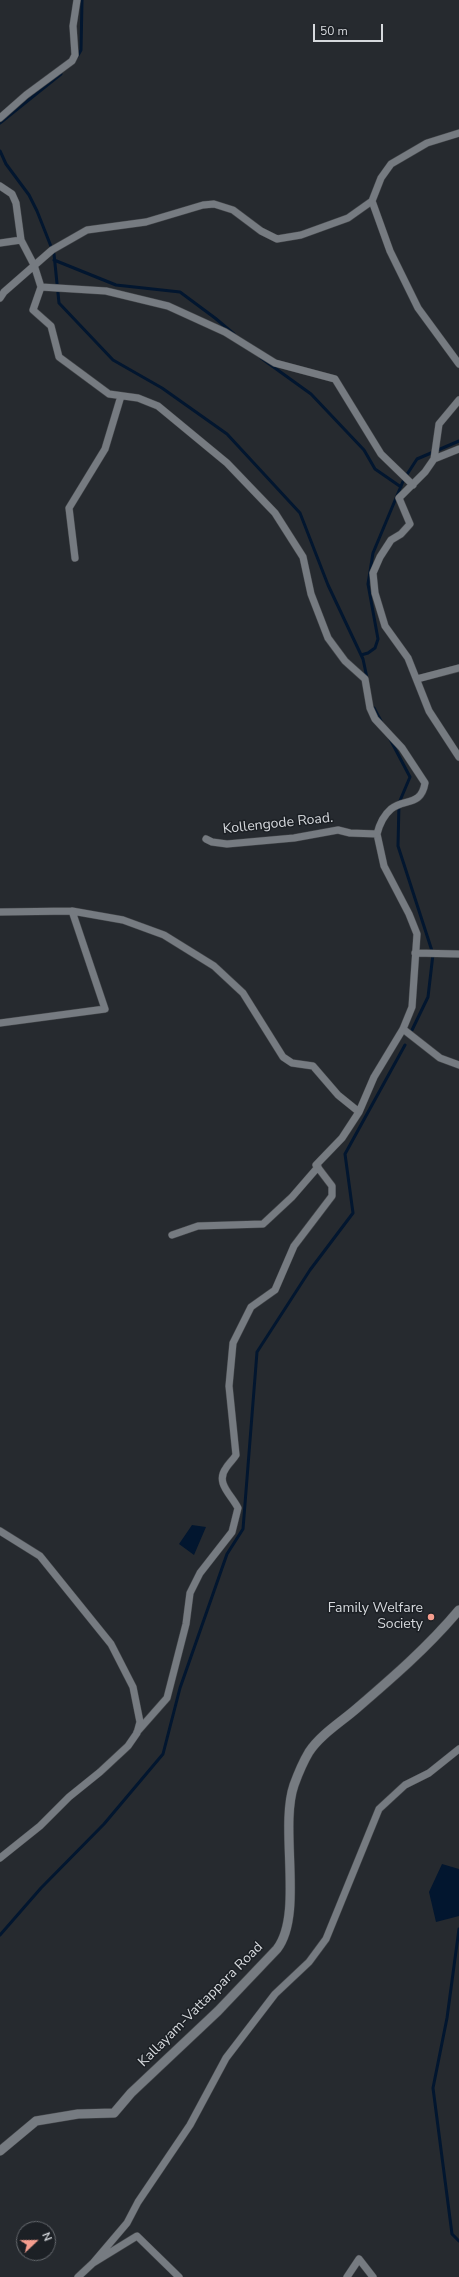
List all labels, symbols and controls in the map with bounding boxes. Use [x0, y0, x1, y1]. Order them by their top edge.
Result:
scale bar [315, 16, 385, 42]
text: 50 m [320, 23, 348, 39]
street label: Kollengode Road. [222, 810, 334, 838]
place label: Family Welfare Society [328, 1601, 423, 1634]
marker: Family Welfare Society [426, 1612, 436, 1622]
street label: Kallayam-Vattappara Road [135, 1939, 267, 2071]
north arrow [16, 2221, 56, 2261]
text: N [38, 2230, 55, 2243]

